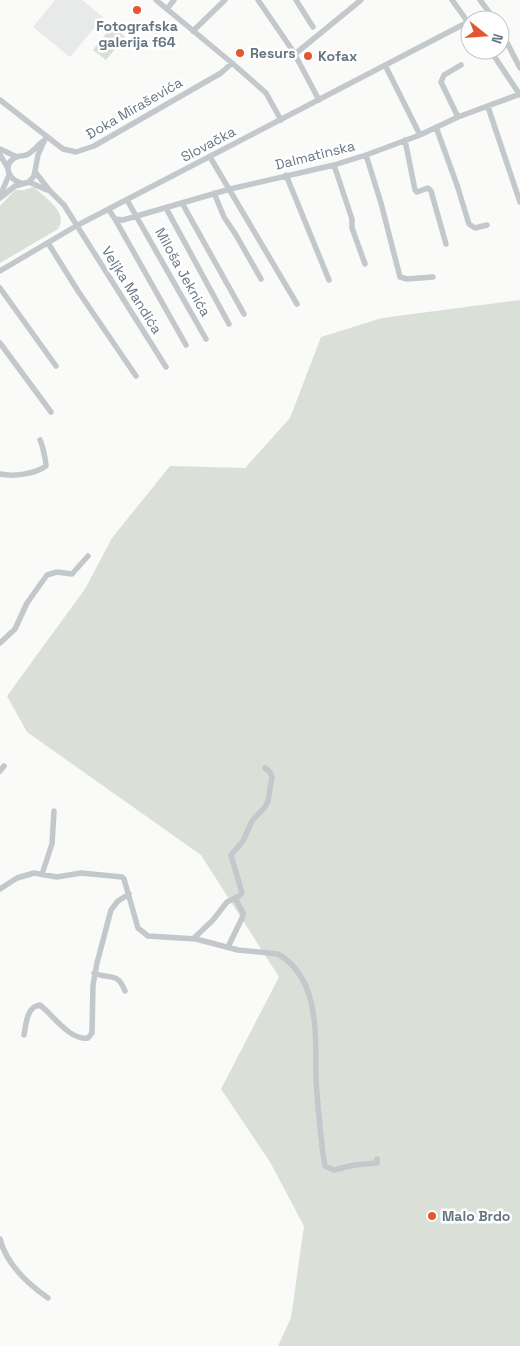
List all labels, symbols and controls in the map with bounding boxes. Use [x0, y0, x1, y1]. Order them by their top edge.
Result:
marker: Fotografska galerija f64 [131, 4, 143, 16]
north arrow [460, 10, 510, 60]
place label: Fotografska galerija f64 [96, 17, 178, 51]
text: N [487, 32, 507, 46]
place label: Resurs [250, 44, 296, 62]
marker: Resurs [234, 47, 246, 59]
place label: Kofax [318, 47, 357, 65]
marker: Kofax [302, 50, 314, 62]
street label: Đoka Miraševića [83, 73, 185, 143]
street label: Slovačka [178, 122, 238, 166]
street label: Dalmatinska [273, 136, 357, 174]
street label: Miloša Jeknića [151, 224, 215, 320]
street label: Veljka Mandića [98, 243, 166, 337]
place label: Malo Brdo [442, 1207, 510, 1225]
marker: Malo Brdo [426, 1210, 438, 1222]

